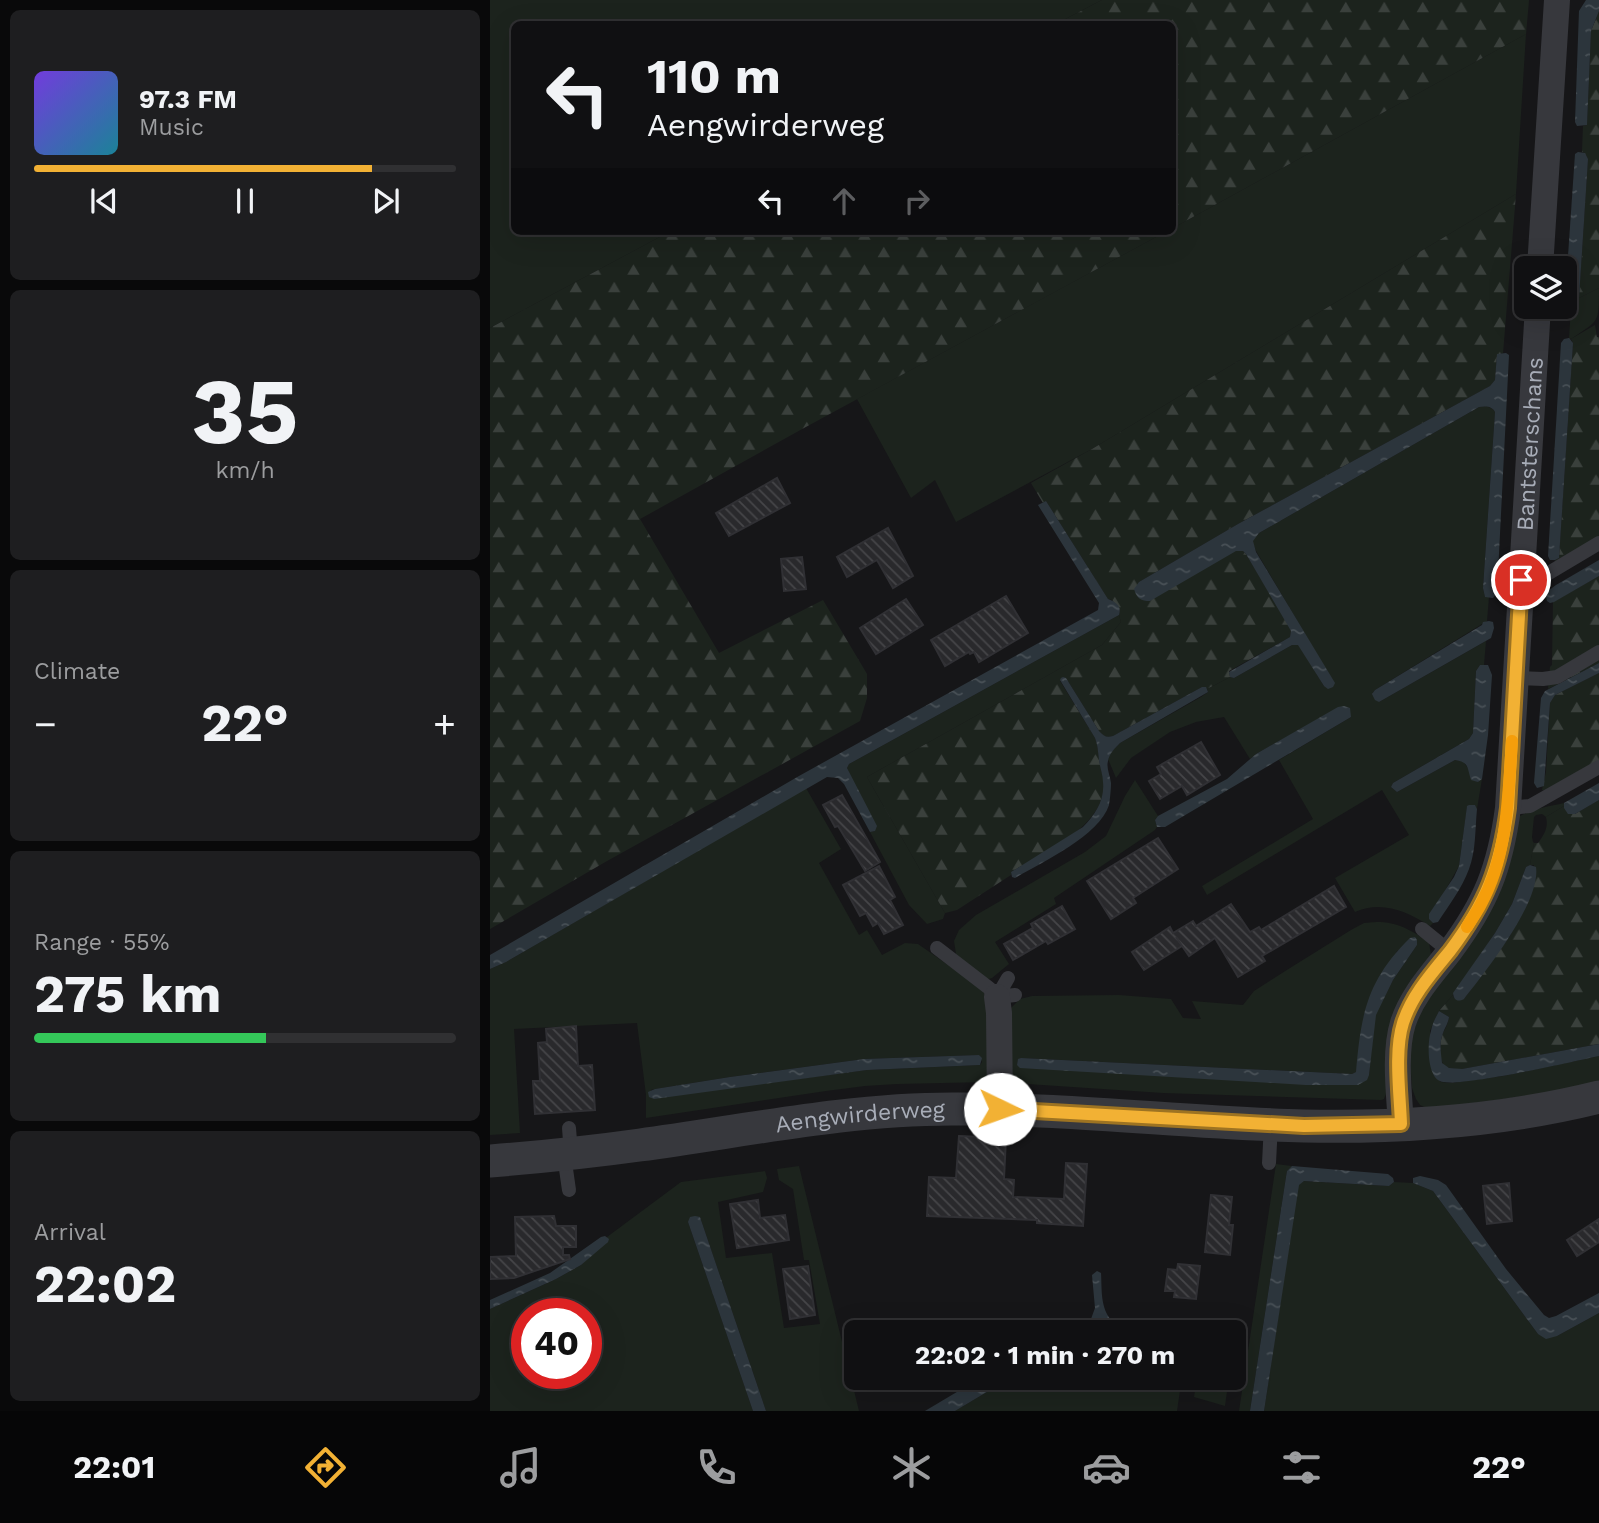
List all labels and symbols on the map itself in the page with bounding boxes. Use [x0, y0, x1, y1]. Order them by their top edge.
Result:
street label: Bantsterschans [1512, 356, 1549, 532]
pin [1491, 550, 1551, 610]
position arrow [963, 1072, 1037, 1146]
street label: Aengwirderweg [774, 1096, 946, 1139]
speed limit sign: 40 [511, 1298, 602, 1389]

